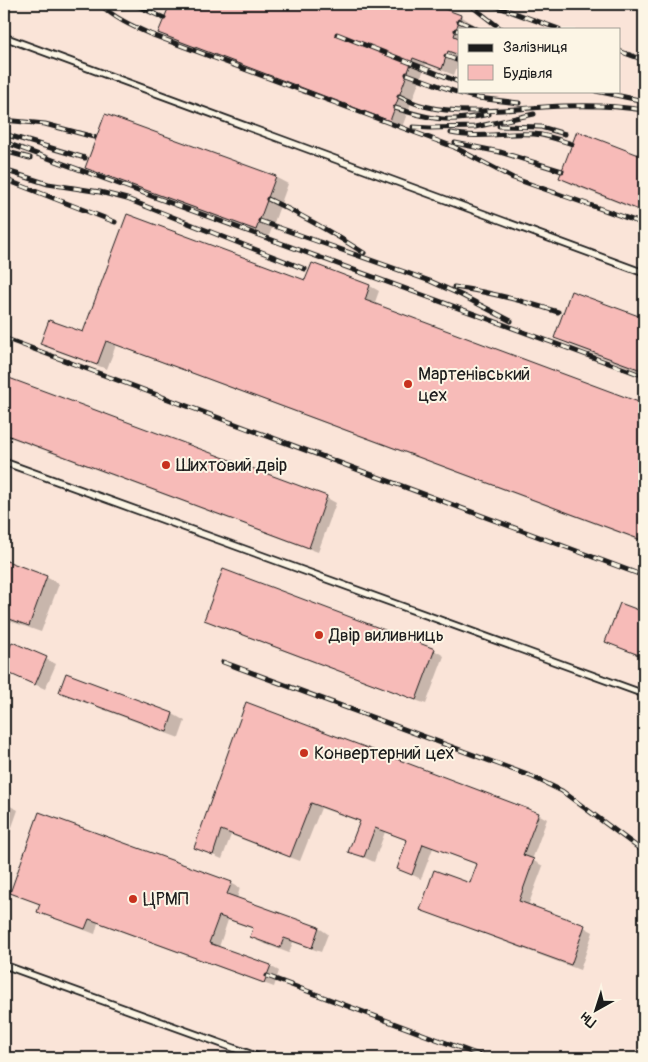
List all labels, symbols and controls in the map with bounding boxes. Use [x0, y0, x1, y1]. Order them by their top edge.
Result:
legend [458, 28, 620, 92]
text: Залізниця [503, 38, 567, 57]
text: Будівля [503, 64, 552, 83]
place label: Мартенівський цех [418, 363, 530, 407]
marker: Мартенівський цех [402, 378, 414, 390]
place label: Шихтовий двір [176, 454, 287, 477]
marker: Шихтовий двір [160, 459, 172, 471]
place label: Двір виливниць [328, 624, 444, 647]
marker: Двір виливниць [313, 629, 325, 641]
place label: Конвертерний цех [314, 742, 454, 765]
marker: Конвертерний цех [298, 747, 310, 759]
place label: ЦРМП [143, 888, 189, 911]
marker: ЦРМП [127, 893, 139, 905]
north arrow [570, 984, 620, 1034]
text: Пн [577, 1008, 599, 1031]

